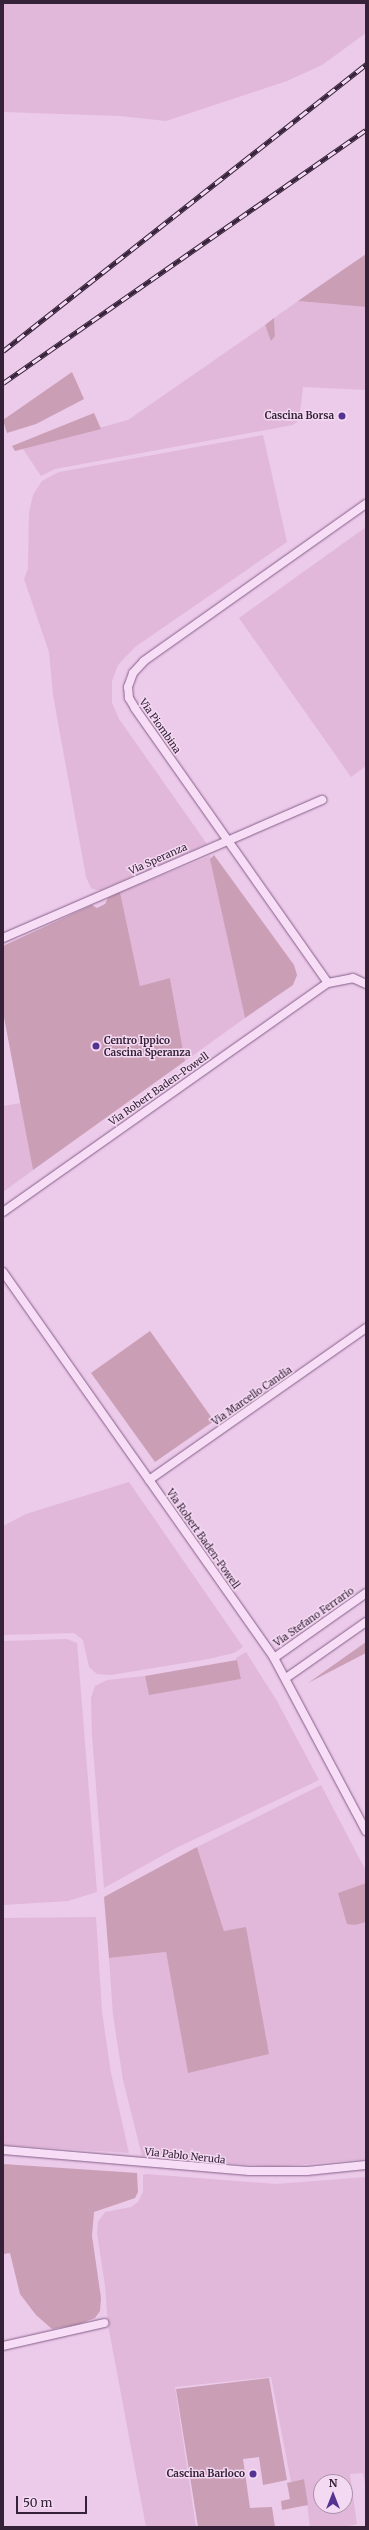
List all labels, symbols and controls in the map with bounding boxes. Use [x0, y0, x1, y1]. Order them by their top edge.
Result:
place label: Cascina Borsa [265, 410, 334, 422]
marker: Cascina Borsa [337, 411, 347, 421]
street label: Via Piombina [137, 696, 183, 756]
street label: Via Speranza [127, 841, 189, 877]
place label: Centro Ippico Cascina Speranza [104, 1034, 191, 1058]
marker: Centro Ippico Cascina Speranza [91, 1041, 101, 1051]
street label: Via Robert Baden-Powell [107, 1050, 211, 1128]
street label: Via Marcello Candia [210, 1364, 294, 1428]
street label: Via Robert Baden-Powell [164, 1487, 242, 1591]
street label: Via Stefano Ferrario [272, 1585, 356, 1649]
street label: Via Pablo Neruda [144, 2146, 226, 2166]
place label: Cascina Barloco [167, 2468, 245, 2480]
marker: Cascina Barloco [248, 2469, 258, 2479]
north arrow [313, 2474, 353, 2514]
text: N [329, 2476, 337, 2490]
scale bar [18, 2488, 89, 2514]
text: 50 m [23, 2495, 52, 2510]

